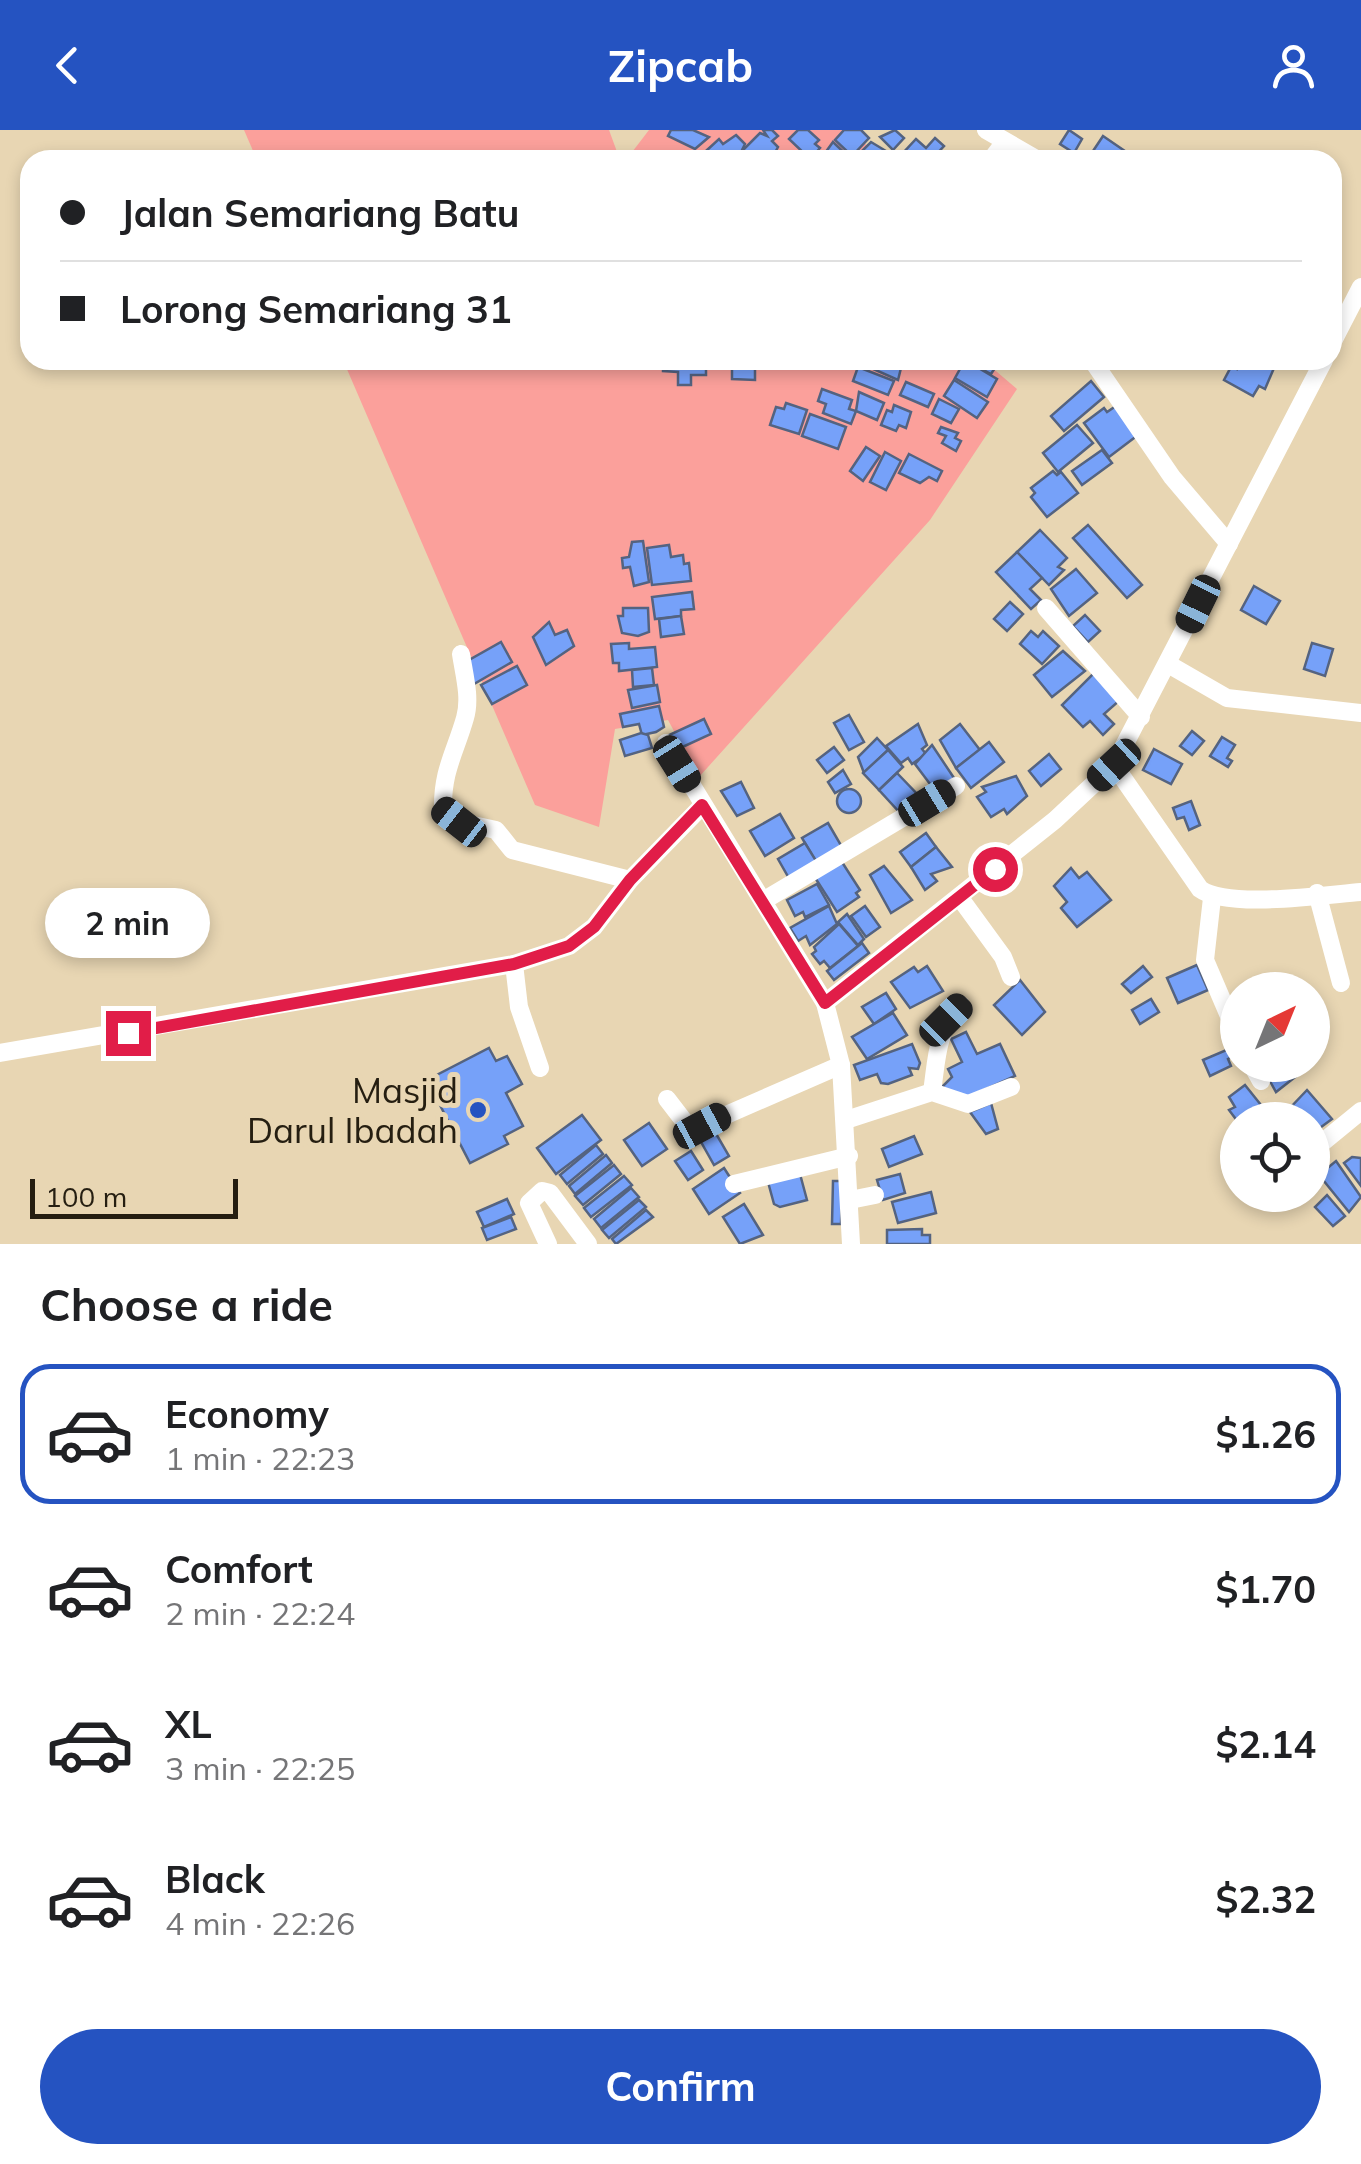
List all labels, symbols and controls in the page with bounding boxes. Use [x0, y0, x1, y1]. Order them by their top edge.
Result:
text: Zipcab [608, 37, 753, 93]
icon: back [40, 38, 95, 93]
icon: person [1266, 38, 1321, 93]
text: Jalan Semariang Batu [120, 189, 519, 237]
text: Lorong Semariang 31 [120, 285, 512, 333]
car [1171, 570, 1225, 638]
car [648, 731, 706, 797]
car [1082, 734, 1146, 796]
car [894, 775, 960, 831]
car [426, 792, 492, 852]
route start [973, 847, 1018, 892]
callout: 2 min [46, 888, 210, 958]
text: 2 min [85, 903, 170, 943]
north arrow [1220, 972, 1330, 1082]
map controls [1220, 972, 1330, 1212]
car [914, 988, 978, 1052]
route end [106, 1011, 151, 1056]
place label: Masjid Darul Ibadah [247, 1068, 458, 1152]
marker: Masjid Darul Ibadah [467, 1099, 489, 1121]
car [668, 1099, 736, 1153]
button: locate [1220, 1102, 1330, 1212]
scale bar [30, 1174, 238, 1218]
text: 100 m [45, 1179, 127, 1214]
text: Choose a ride [40, 1276, 333, 1332]
icon: car [45, 1389, 135, 1479]
text: Economy [165, 1390, 329, 1438]
text: $1.26 [1215, 1410, 1316, 1458]
text: 1 min · 22:23 [165, 1438, 355, 1478]
icon: car [45, 1544, 135, 1634]
text: Comfort [165, 1545, 313, 1593]
text: $1.70 [1215, 1565, 1316, 1613]
text: 2 min · 22:24 [165, 1593, 355, 1633]
icon: car [45, 1699, 135, 1789]
text: XL [165, 1700, 212, 1748]
text: $2.14 [1215, 1720, 1316, 1768]
text: 3 min · 22:25 [165, 1748, 355, 1788]
icon: car [45, 1854, 135, 1944]
text: Black [165, 1855, 265, 1903]
text: $2.32 [1215, 1875, 1316, 1923]
text: 4 min · 22:26 [165, 1903, 355, 1943]
button: Confirm [40, 2029, 1321, 2144]

